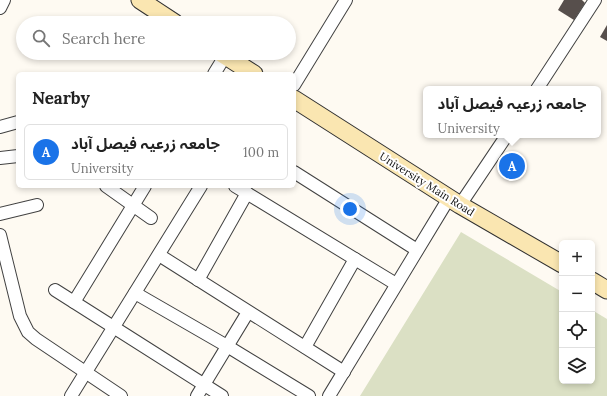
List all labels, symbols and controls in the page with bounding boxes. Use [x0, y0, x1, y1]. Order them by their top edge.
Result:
search box [16, 16, 296, 60]
icon: search [30, 27, 52, 49]
text: Search here [62, 29, 145, 48]
popup [423, 86, 601, 138]
text: Nearby [32, 87, 90, 109]
text: جامعہ زرعیہ فیصل آباد [438, 94, 587, 113]
text: University [438, 120, 500, 137]
text: جامعہ زرعیہ فیصل آباد [71, 134, 220, 153]
text: A [42, 144, 50, 161]
text: 100 m [243, 144, 279, 161]
street label: University Main Road [377, 149, 478, 219]
pin: A [499, 151, 525, 181]
text: University [71, 160, 133, 177]
your location [340, 199, 360, 219]
map controls [559, 240, 595, 384]
button: + [559, 240, 595, 276]
button: − [559, 276, 595, 312]
button: locate [559, 312, 595, 348]
button: layers [559, 348, 595, 384]

